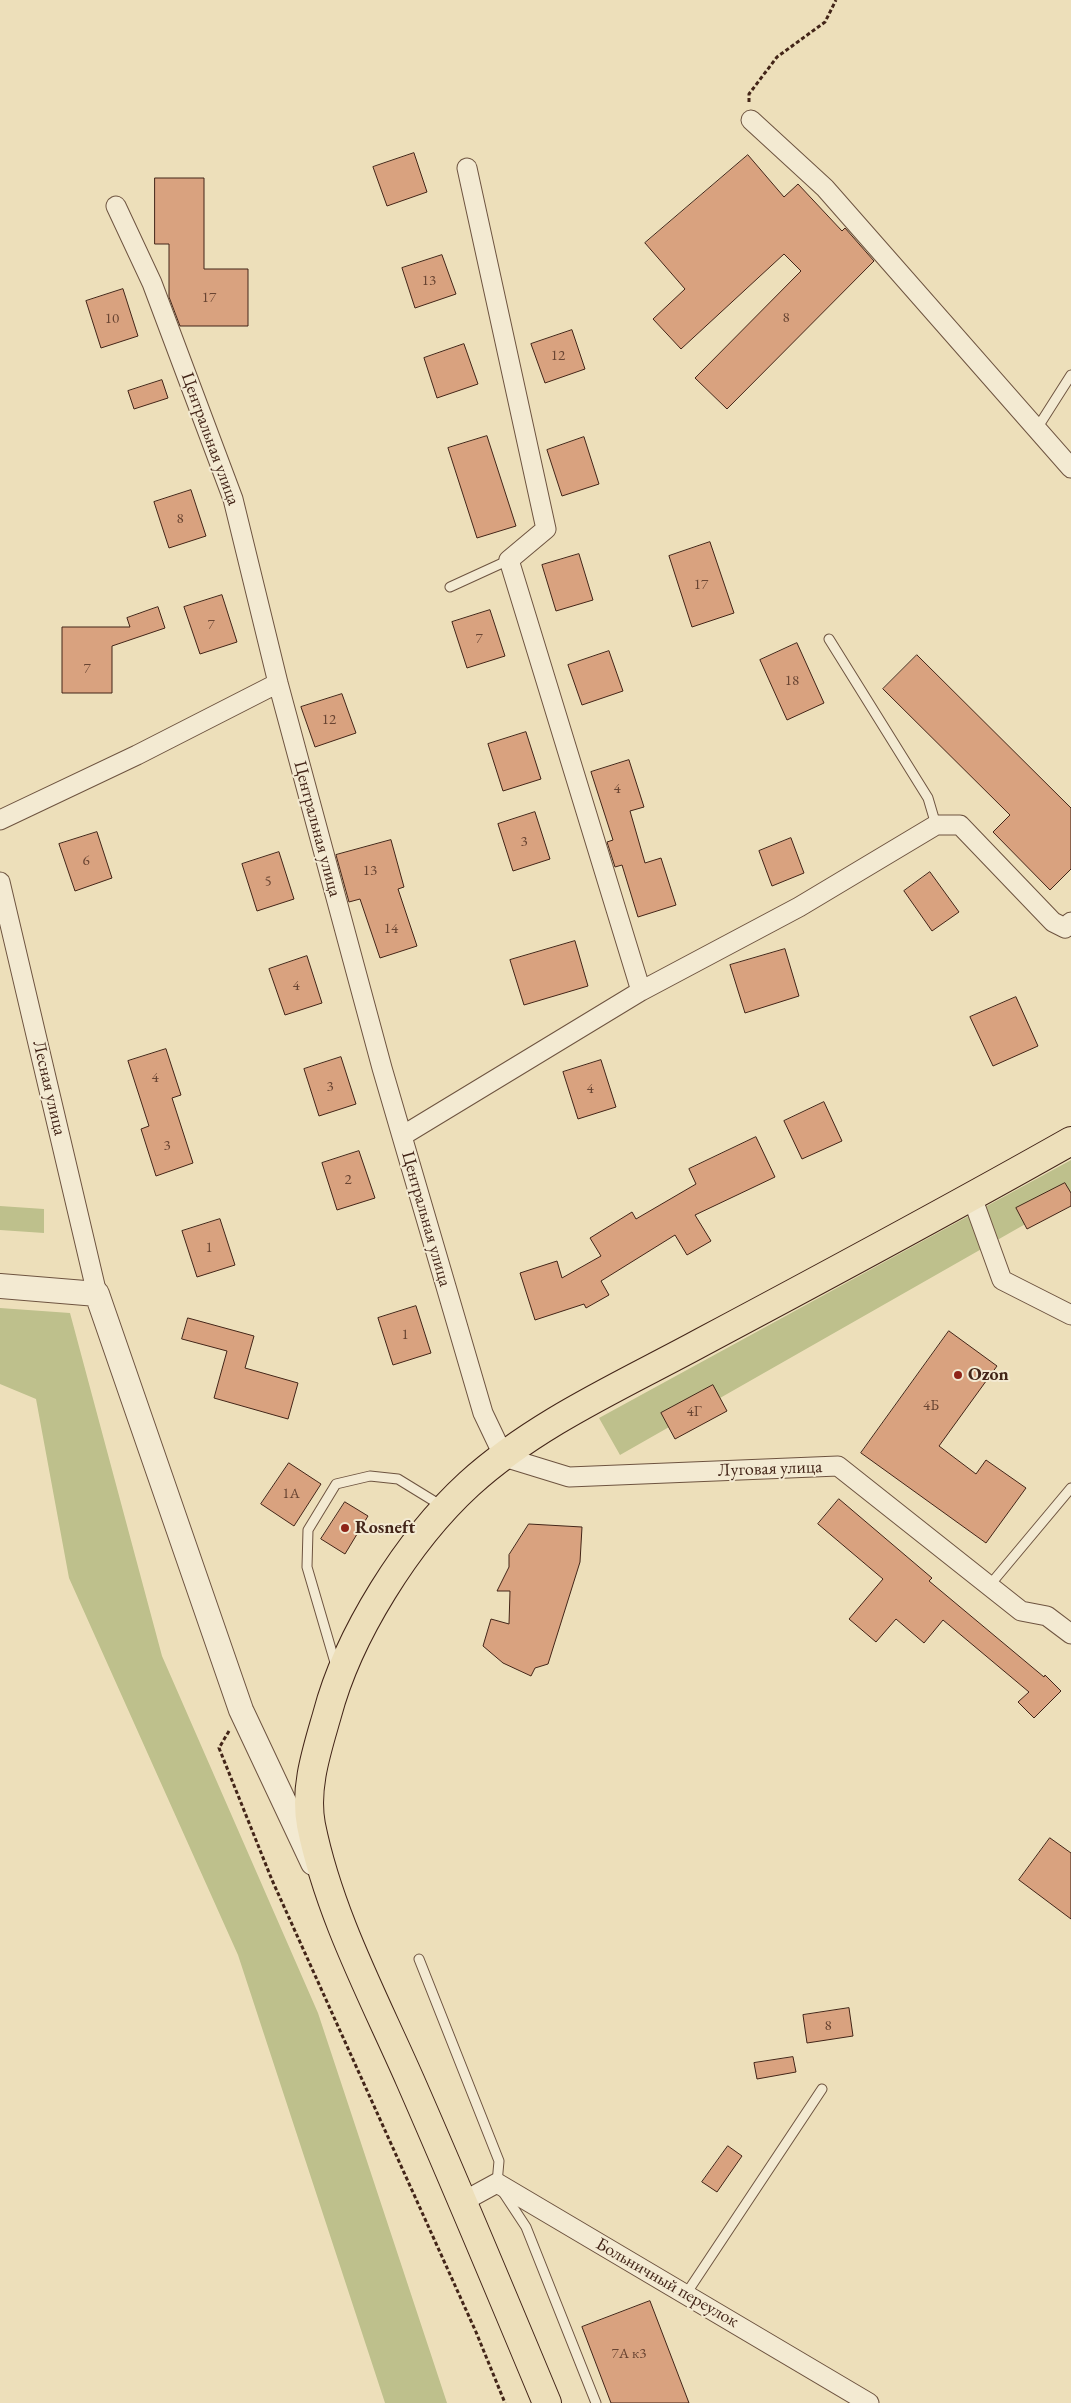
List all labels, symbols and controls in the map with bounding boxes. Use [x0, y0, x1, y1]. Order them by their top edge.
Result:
house number: 13 [422, 272, 436, 290]
house number: 17 [202, 289, 216, 307]
house number: 8 [782, 309, 790, 327]
house number: 10 [105, 310, 119, 328]
house number: 12 [551, 347, 565, 365]
street label: Центральная улица [176, 370, 244, 508]
house number: 8 [176, 510, 184, 528]
house number: 17 [694, 576, 708, 594]
house number: 7 [207, 616, 215, 634]
house number: 7 [475, 630, 483, 648]
house number: 7 [83, 660, 91, 678]
house number: 18 [785, 672, 799, 690]
house number: 12 [322, 711, 336, 729]
street label: Центральная улица [288, 759, 346, 899]
house number: 4 [613, 780, 621, 798]
house number: 3 [520, 833, 528, 851]
house number: 6 [82, 852, 90, 870]
house number: 13 [363, 862, 377, 880]
house number: 5 [264, 873, 272, 891]
house number: 14 [384, 920, 398, 938]
house number: 4 [292, 977, 300, 995]
street label: Лесная улица [28, 1038, 70, 1138]
house number: 4 [151, 1069, 159, 1087]
house number: 3 [326, 1078, 334, 1096]
house number: 4 [586, 1080, 594, 1098]
house number: 3 [163, 1137, 171, 1155]
street label: Центральная улица [396, 1149, 456, 1289]
house number: 2 [344, 1171, 352, 1189]
house number: 1 [205, 1239, 213, 1257]
house number: 1 [401, 1326, 409, 1344]
place label: Ozon [968, 1364, 1009, 1386]
marker: Ozon [952, 1369, 964, 1381]
house number: 4Б [923, 1397, 939, 1415]
house number: 4Г [687, 1403, 701, 1421]
street label: Луговая улица [717, 1456, 823, 1482]
house number: 1А [282, 1485, 300, 1503]
place label: Rosneft [355, 1517, 415, 1539]
marker: Rosneft [339, 1522, 351, 1534]
house number: 8 [824, 2017, 832, 2035]
street label: Больничный переулок [592, 2233, 742, 2333]
house number: 7А к3 [612, 2345, 646, 2363]

